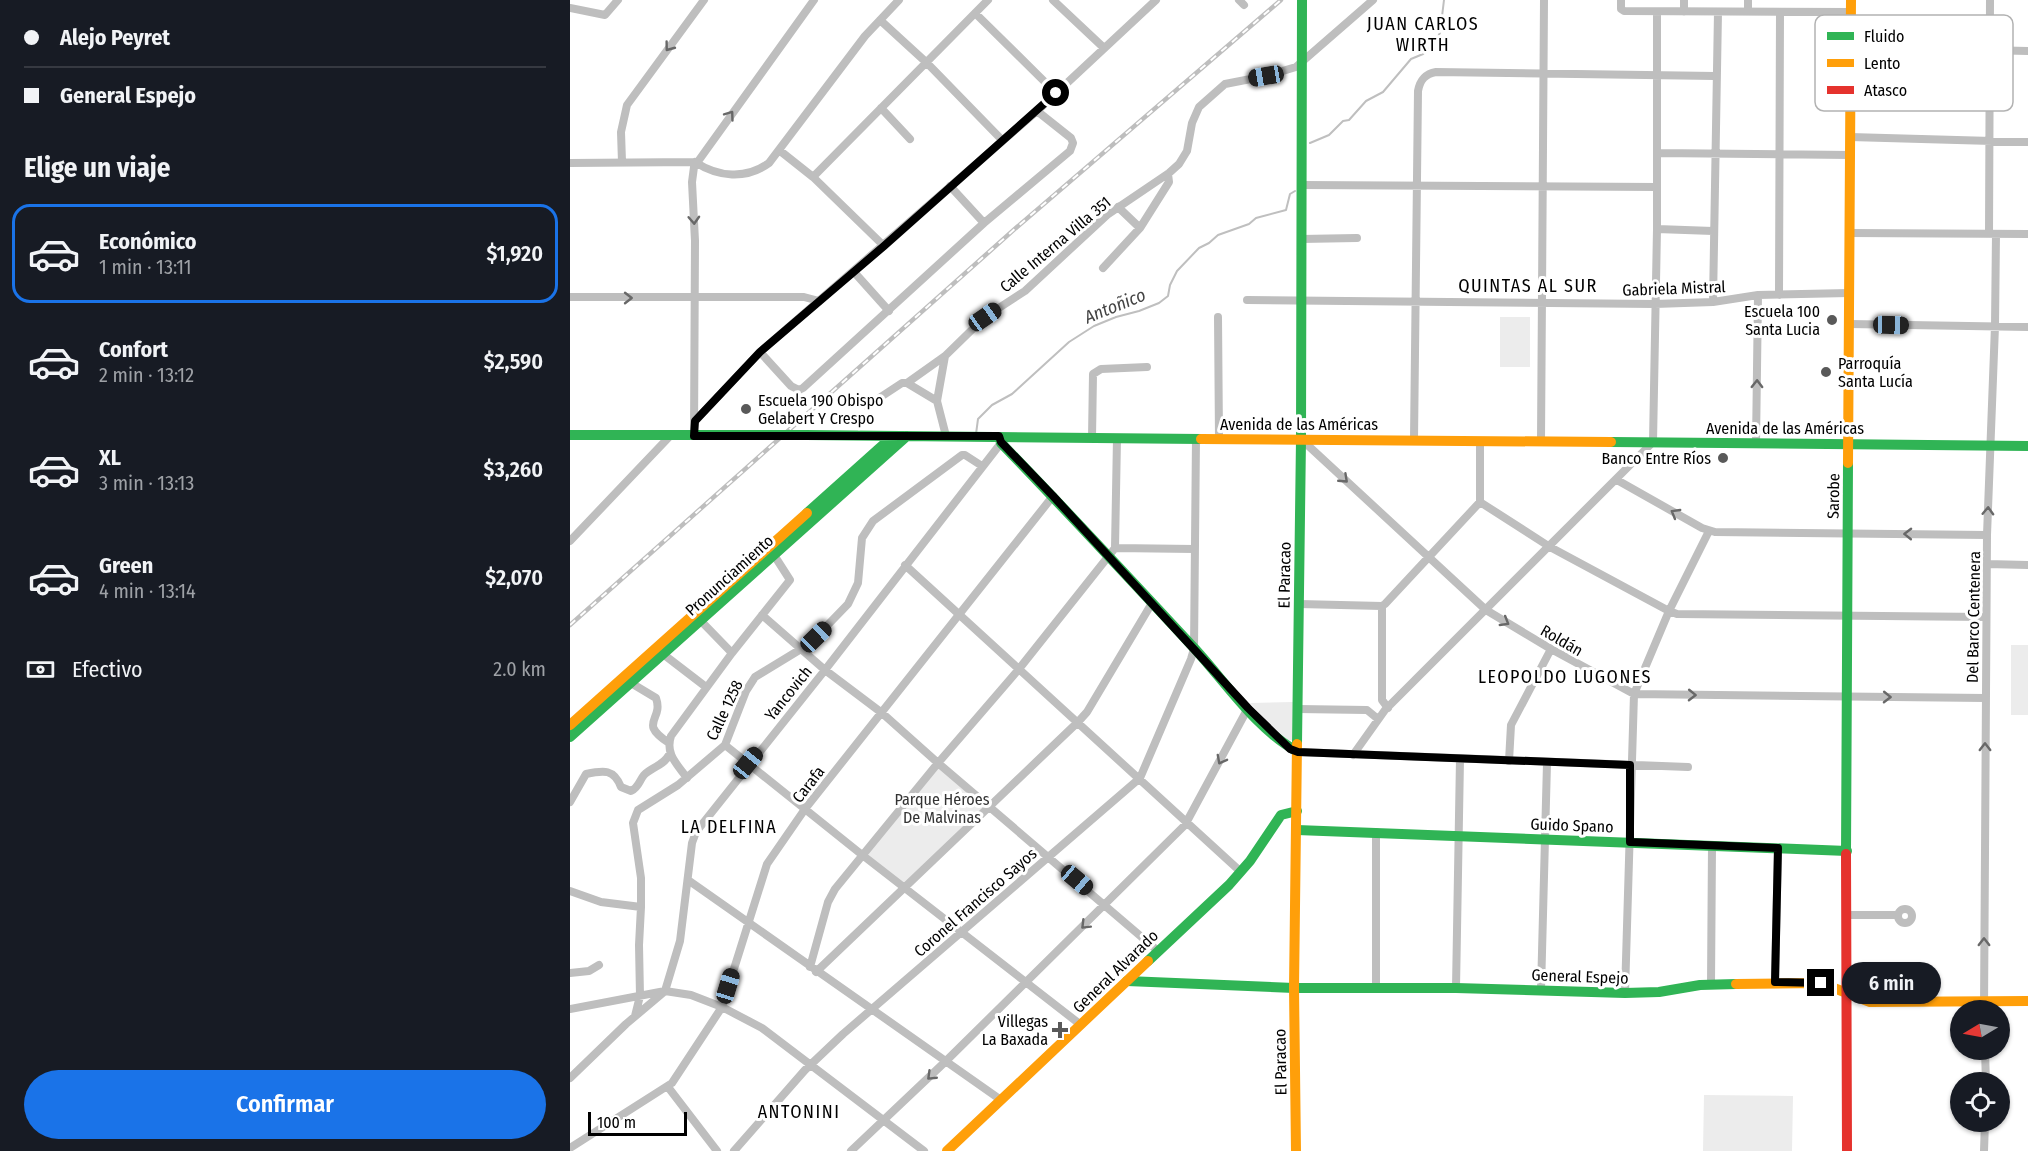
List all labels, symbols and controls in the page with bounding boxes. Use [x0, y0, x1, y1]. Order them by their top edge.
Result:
district label: JUAN CARLOS WIRTH [1367, 13, 1479, 56]
legend [1815, 15, 2013, 111]
text: Alejo Peyret [60, 24, 170, 51]
text: Fluido [1864, 27, 1904, 46]
one-way arrow [666, 40, 677, 51]
text: Lento [1864, 54, 1900, 73]
car [1247, 64, 1285, 88]
route start [1042, 79, 1069, 106]
text: Atasco [1864, 81, 1907, 100]
text: General Espejo [60, 82, 196, 109]
one-way arrow [723, 110, 734, 121]
text: Elige un viaje [24, 152, 170, 184]
street label: Calle Interna Villa 351 [996, 192, 1115, 296]
one-way arrow [687, 216, 700, 225]
icon: car [27, 227, 81, 281]
text: Económico [99, 228, 197, 255]
text: $1,920 [487, 240, 543, 267]
text: 1 min · 13:11 [99, 255, 192, 279]
district label: QUINTAS AL SUR [1458, 275, 1598, 297]
street label: Gabriela Mistral [1622, 277, 1726, 300]
water label: Antoñico [1080, 284, 1149, 329]
one-way arrow [624, 292, 633, 304]
car [965, 299, 1005, 335]
place label: Escuela 100 Santa Lucia [1744, 302, 1820, 339]
marker: Escuela 100 Santa Lucia [1825, 313, 1839, 327]
car [1873, 316, 1909, 334]
icon: car [27, 335, 81, 389]
text: Confort [99, 336, 168, 363]
text: $2,590 [484, 348, 543, 375]
place label: Parroquía Santa Lucía [1838, 354, 1913, 391]
text: 2 min · 13:12 [99, 363, 194, 387]
marker: Parroquía Santa Lucía [1819, 365, 1833, 379]
one-way arrow [1750, 380, 1763, 389]
place label: Escuela 190 Obispo Gelabert Y Crespo [758, 391, 883, 428]
marker: Escuela 190 Obispo Gelabert Y Crespo [739, 402, 753, 416]
street label: Avenida de las Américas [1220, 415, 1378, 434]
street label: Avenida de las Américas [1706, 419, 1864, 438]
icon: car [27, 443, 81, 497]
text: XL [99, 444, 121, 471]
place label: Banco Entre Ríos [1601, 449, 1711, 468]
marker: Banco Entre Ríos [1716, 451, 1730, 465]
text: $3,260 [484, 456, 543, 483]
text: 3 min · 13:13 [99, 471, 194, 495]
one-way arrow [1337, 472, 1348, 483]
street label: Sarobe [1824, 473, 1843, 519]
one-way arrow [1982, 506, 1994, 515]
one-way arrow [1671, 508, 1681, 520]
one-way arrow [1903, 528, 1912, 540]
street label: Pronunciamiento [681, 531, 777, 620]
street label: El Paracao [1274, 542, 1295, 608]
icon: car [27, 551, 81, 605]
street label: Del Barco Centenera [1963, 551, 1984, 683]
text: Green [99, 552, 153, 579]
text: $2,070 [485, 564, 543, 591]
text: 4 min · 13:14 [99, 579, 196, 603]
one-way arrow [1499, 615, 1509, 626]
car [797, 618, 835, 656]
street label: Roldán [1537, 621, 1586, 660]
icon: cash [24, 653, 57, 686]
text: Efectivo [72, 656, 143, 683]
text: 2.0 km [493, 657, 546, 681]
street label: Yancovich [761, 662, 816, 724]
district label: LEOPOLDO LUGONES [1478, 666, 1652, 688]
street label: Calle 1258 [702, 677, 747, 743]
one-way arrow [1688, 688, 1697, 701]
one-way arrow [1883, 691, 1892, 703]
car [730, 743, 766, 783]
one-way arrow [1979, 743, 1991, 752]
one-way arrow [1217, 753, 1228, 764]
street label: Carafa [788, 762, 829, 806]
park label: Parque Héroes De Malvinas [894, 790, 990, 827]
street label: Guido Spano [1530, 815, 1614, 836]
district label: LA DELFINA [681, 816, 777, 838]
street label: Coronel Francisco Sayos [910, 844, 1041, 961]
car [1057, 862, 1097, 898]
one-way arrow [1081, 918, 1092, 928]
street label: General Alvarado [1069, 926, 1162, 1017]
one-way arrow [1978, 938, 1990, 947]
callout: 6 min [1842, 962, 1941, 1004]
street label: General Espejo [1531, 965, 1629, 988]
car [714, 966, 742, 1006]
route end [1807, 969, 1834, 996]
text: 6 min [1869, 971, 1914, 995]
north arrow [1950, 1000, 2010, 1060]
map controls [1950, 1000, 2010, 1132]
place label: Villegas La Baxada [982, 1012, 1048, 1049]
marker: Villegas La Baxada [1053, 1023, 1067, 1037]
street label: El Paracao [1270, 1029, 1291, 1095]
one-way arrow [927, 1069, 937, 1080]
button: Confirmar [24, 1070, 546, 1139]
button: locate [1950, 1072, 2010, 1132]
district label: ANTONINI [758, 1101, 840, 1123]
scale bar [588, 1109, 687, 1136]
text: 100 m [597, 1113, 636, 1132]

